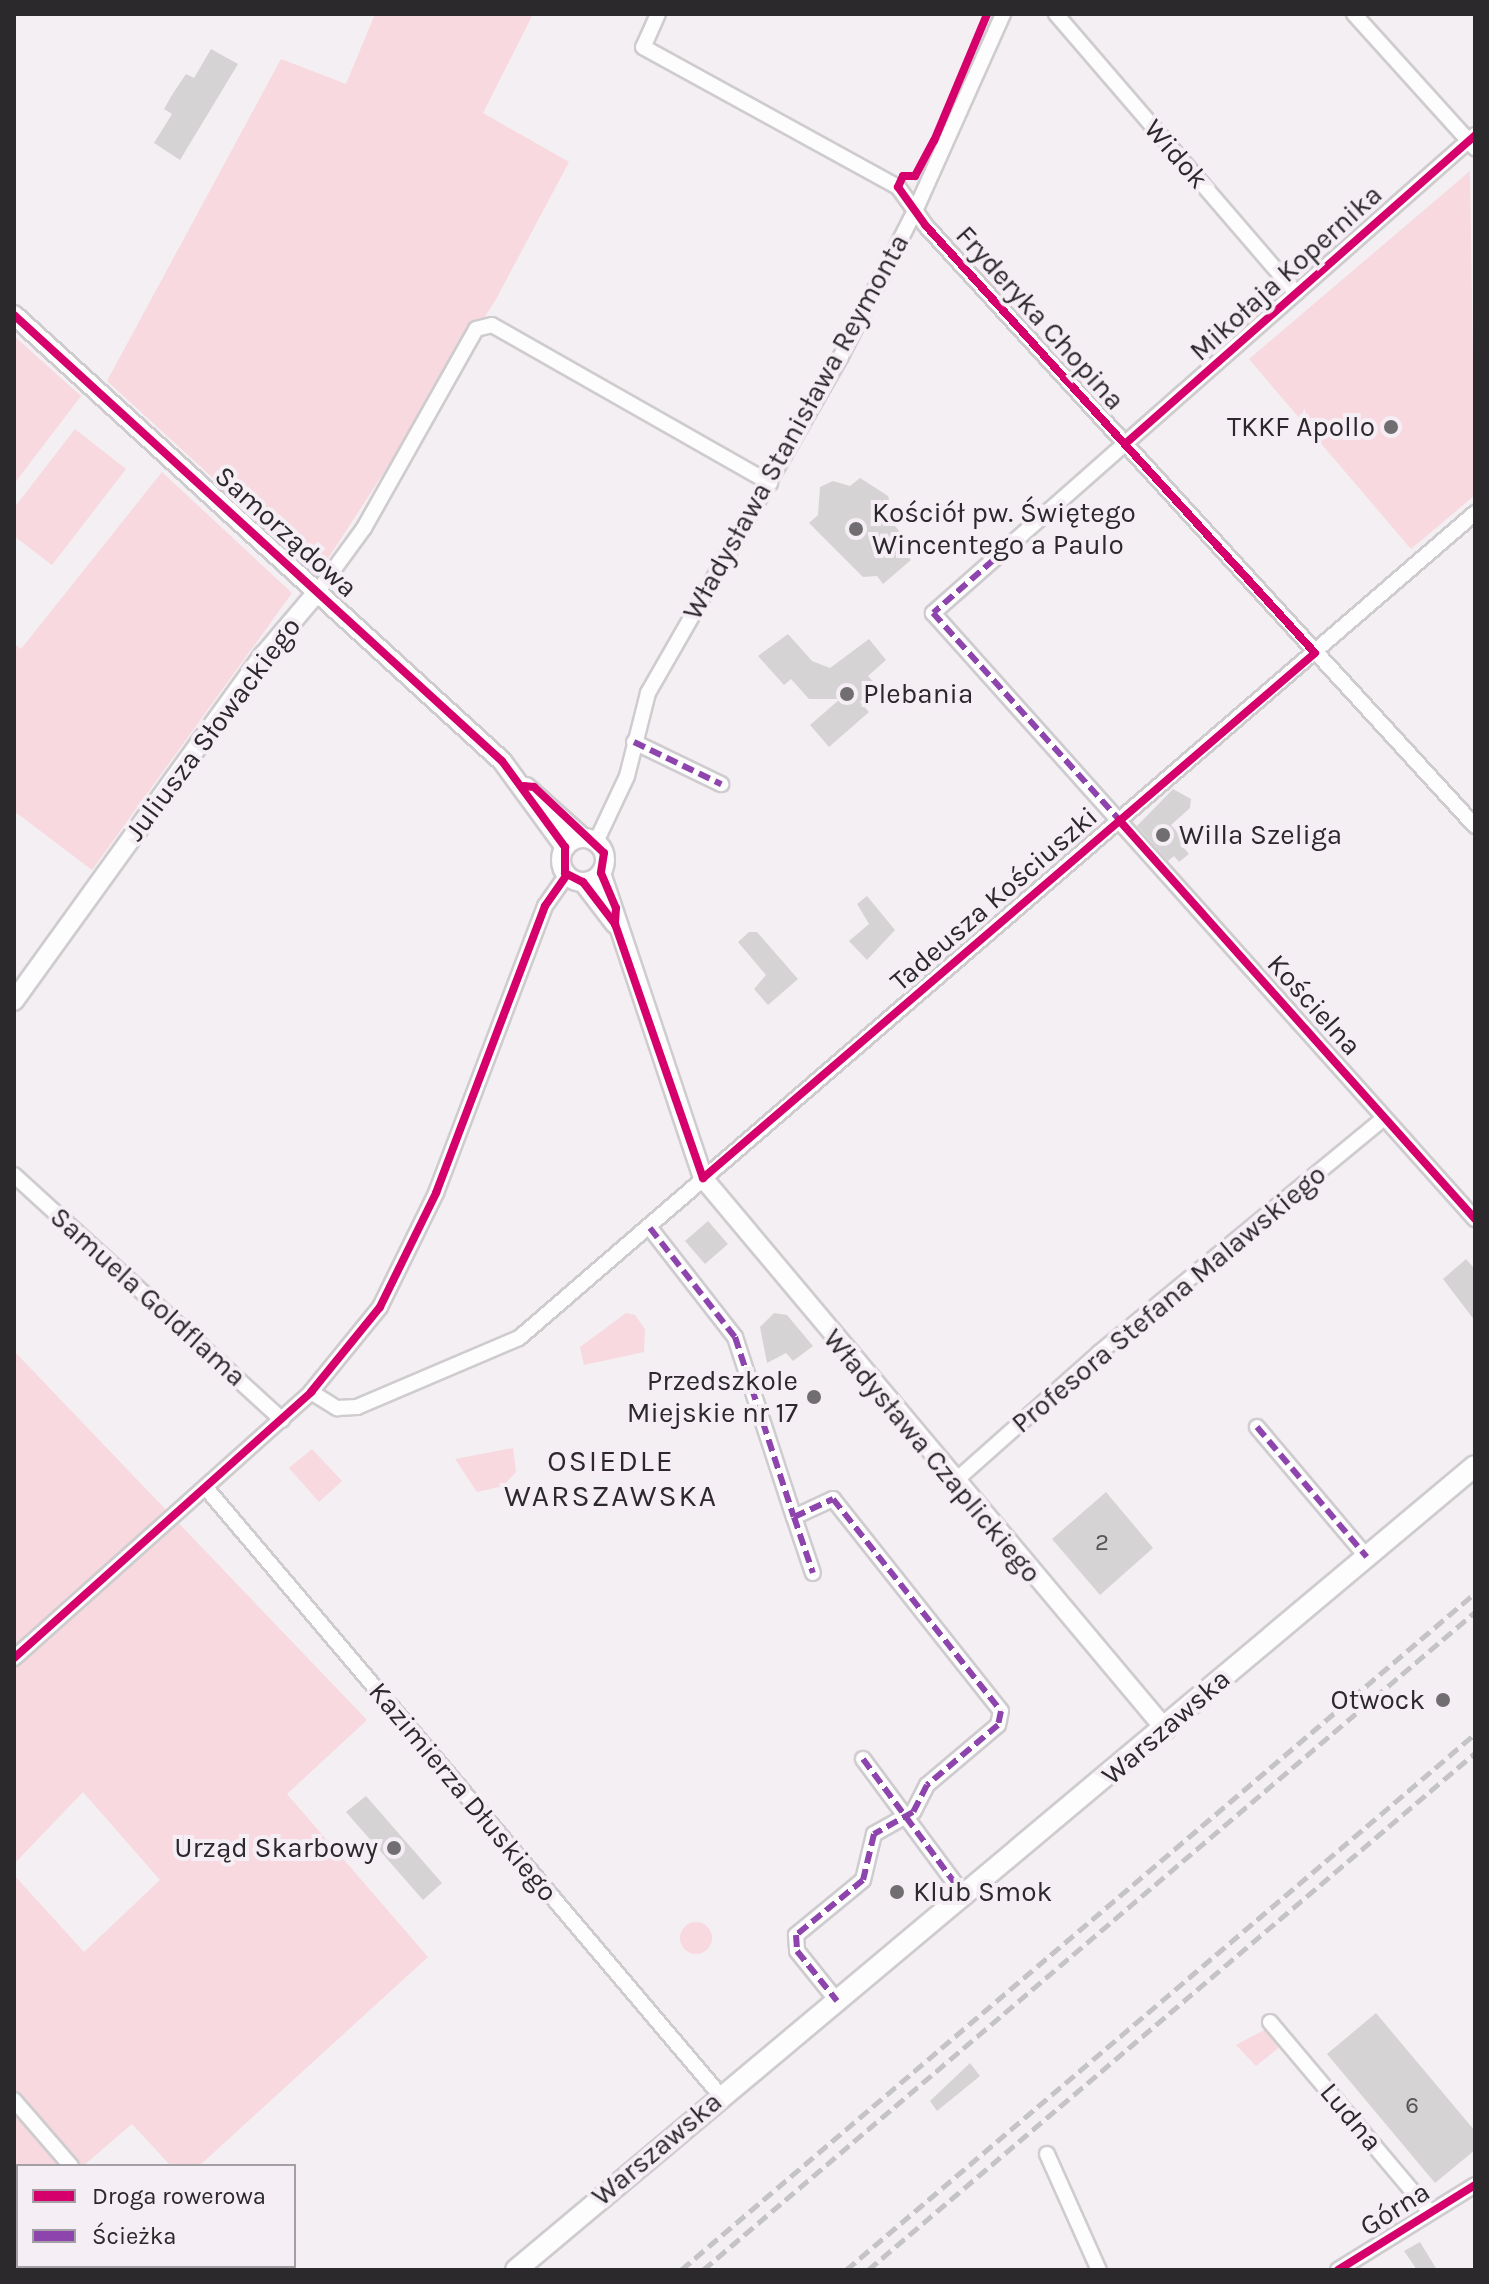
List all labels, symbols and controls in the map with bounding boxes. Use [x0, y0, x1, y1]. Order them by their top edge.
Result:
street label: Widok [1137, 112, 1215, 196]
street label: Mikołaja Kopernika [1183, 178, 1389, 368]
street label: Fryderyka Chopina [948, 219, 1132, 417]
street label: Władysława Stanisława Reymonta [676, 228, 916, 626]
place label: TKKF Apollo [1227, 410, 1375, 444]
marker: TKKF Apollo [1382, 418, 1400, 436]
street label: Samorządowa [208, 459, 364, 605]
place label: Kościół pw. Świętego Wincentego a Paulo [872, 496, 1136, 562]
marker: Kościół pw. Świętego Wincentego a Paulo [847, 520, 865, 538]
street label: Juliusza Słowackiego [118, 611, 308, 847]
place label: Plebania [863, 677, 973, 711]
marker: Plebania [838, 685, 856, 703]
street label: Tadeusza Kościuszki [883, 800, 1105, 998]
place label: Willa Szeliga [1179, 818, 1342, 852]
marker: Willa Szeliga [1154, 826, 1172, 844]
street label: Kościelna [1260, 948, 1368, 1062]
street label: Profesora Stefana Malawskiego [1005, 1158, 1333, 1440]
street label: Samuela Goldflama [43, 1200, 253, 1394]
street label: Władysława Czaplickiego [816, 1322, 1048, 1590]
place label: Przedszkole Miejskie nr 17 [627, 1364, 798, 1430]
marker: Przedszkole Miejskie nr 17 [805, 1388, 823, 1406]
district label: OSIEDLE WARSZAWSKA [504, 1443, 718, 1514]
house number: 2 [1095, 1529, 1109, 1557]
street label: Warszawska [1095, 1662, 1237, 1792]
street label: Kazimierza Dłuskiego [361, 1675, 565, 1909]
place label: Otwock [1331, 1683, 1425, 1717]
marker: Otwock [1432, 1689, 1454, 1711]
place label: Urząd Skarbowy [174, 1831, 378, 1865]
marker: Urząd Skarbowy [385, 1839, 403, 1857]
place label: Klub Smok [913, 1875, 1052, 1909]
marker: Klub Smok [888, 1883, 906, 1901]
street label: Ludna [1313, 2076, 1389, 2158]
street label: Warszawska [585, 2085, 729, 2213]
house number: 6 [1405, 2092, 1419, 2120]
legend [16, 2164, 296, 2268]
street label: Górna [1354, 2175, 1436, 2243]
text: Droga rowerowa [92, 2182, 266, 2210]
text: Ścieżka [92, 2222, 177, 2250]

